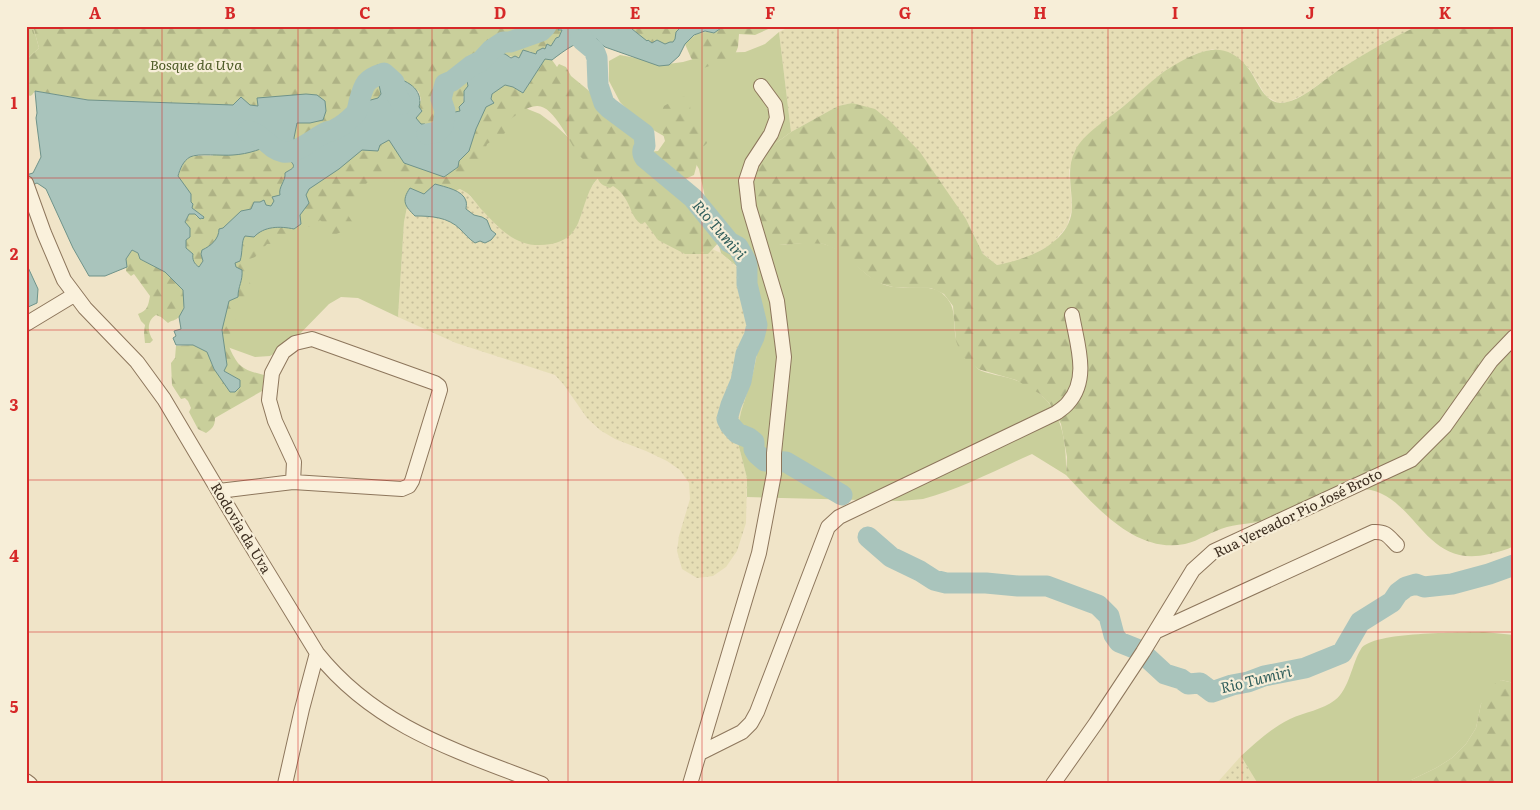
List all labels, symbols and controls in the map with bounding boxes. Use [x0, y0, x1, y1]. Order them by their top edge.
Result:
text: A [89, 0, 101, 24]
text: B [224, 0, 236, 24]
text: C [359, 0, 371, 24]
text: D [494, 0, 506, 24]
text: E [630, 0, 641, 24]
text: F [765, 0, 775, 24]
text: G [899, 0, 911, 24]
text: H [1033, 0, 1047, 24]
text: I [1172, 0, 1178, 24]
text: J [1305, 0, 1315, 24]
text: K [1439, 0, 1452, 24]
park label: Bosque da Uva [150, 54, 242, 74]
text: 1 [11, 90, 18, 114]
water label: Rio Tumiri [688, 194, 753, 264]
text: 2 [10, 241, 19, 265]
text: 3 [10, 392, 19, 416]
street label: Rua Vereador Pio José Broto [1210, 463, 1385, 562]
street label: Rodovia da Uva [207, 478, 277, 577]
text: 4 [9, 543, 19, 567]
water label: Rio Tumiri [1218, 658, 1294, 698]
text: 5 [10, 694, 19, 718]

